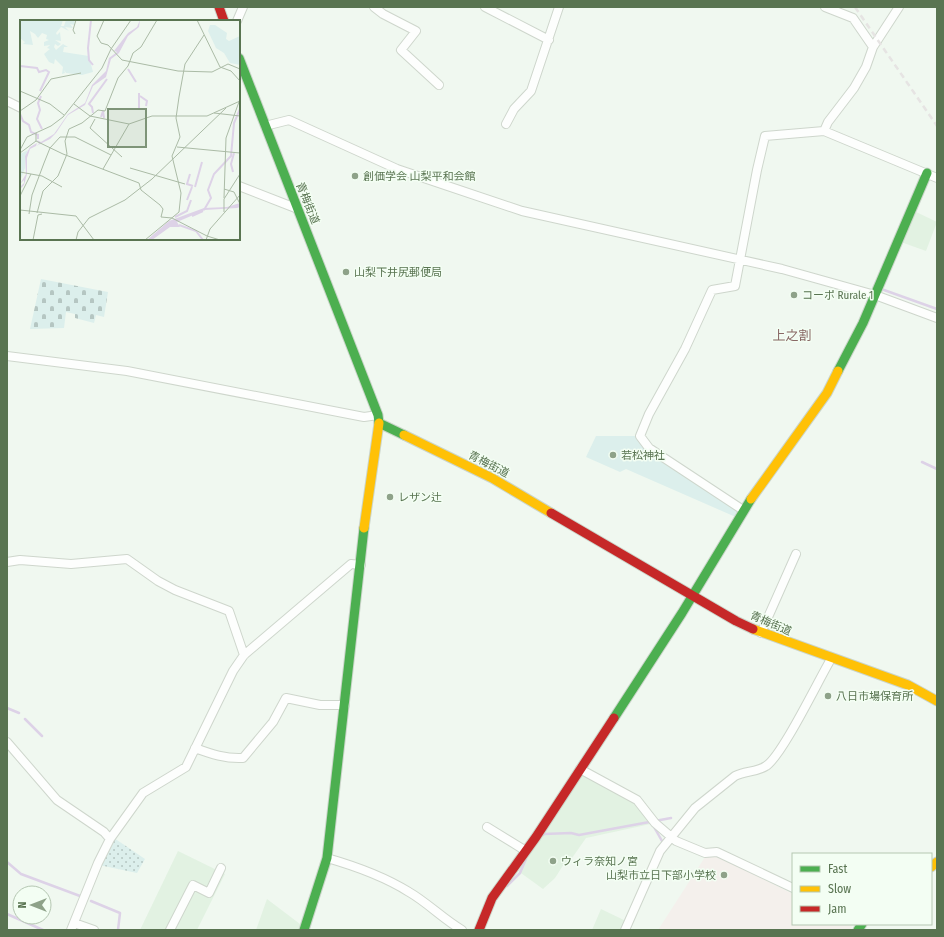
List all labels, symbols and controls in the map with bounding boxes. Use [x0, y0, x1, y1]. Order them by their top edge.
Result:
inset map [20, 20, 240, 240]
place label: 創価学会 山梨平和会館 [363, 170, 476, 183]
marker: 創価学会 山梨平和会館 [350, 171, 360, 181]
street label: 青梅街道 [293, 180, 322, 226]
place label: 山梨下井尻郵便局 [354, 266, 442, 279]
marker: 山梨下井尻郵便局 [341, 267, 351, 277]
place label: コーポ Rurale 1 [802, 289, 873, 302]
marker: コーポ Rurale 1 [789, 290, 799, 300]
district label: 上之割 [772, 328, 812, 343]
street label: 青梅街道 [466, 449, 511, 480]
place label: 若松神社 [621, 449, 665, 462]
marker: 若松神社 [608, 450, 618, 460]
place label: レザン辻 [398, 491, 442, 504]
marker: レザン辻 [385, 492, 395, 502]
street label: 青梅街道 [748, 609, 794, 638]
place label: 八日市場保育所 [836, 690, 914, 703]
marker: 八日市場保育所 [823, 691, 833, 701]
legend [792, 853, 932, 925]
place label: ウィラ奈知ノ宮 [561, 855, 638, 868]
marker: ウィラ奈知ノ宮 [548, 856, 558, 866]
text: Fast [828, 862, 847, 876]
place label: 山梨市立日下部小学校 [606, 869, 716, 882]
marker: 山梨市立日下部小学校 [719, 870, 729, 880]
text: Slow [828, 882, 851, 896]
north arrow [12, 885, 52, 925]
text: N [16, 902, 29, 908]
text: Jam [828, 902, 846, 916]

